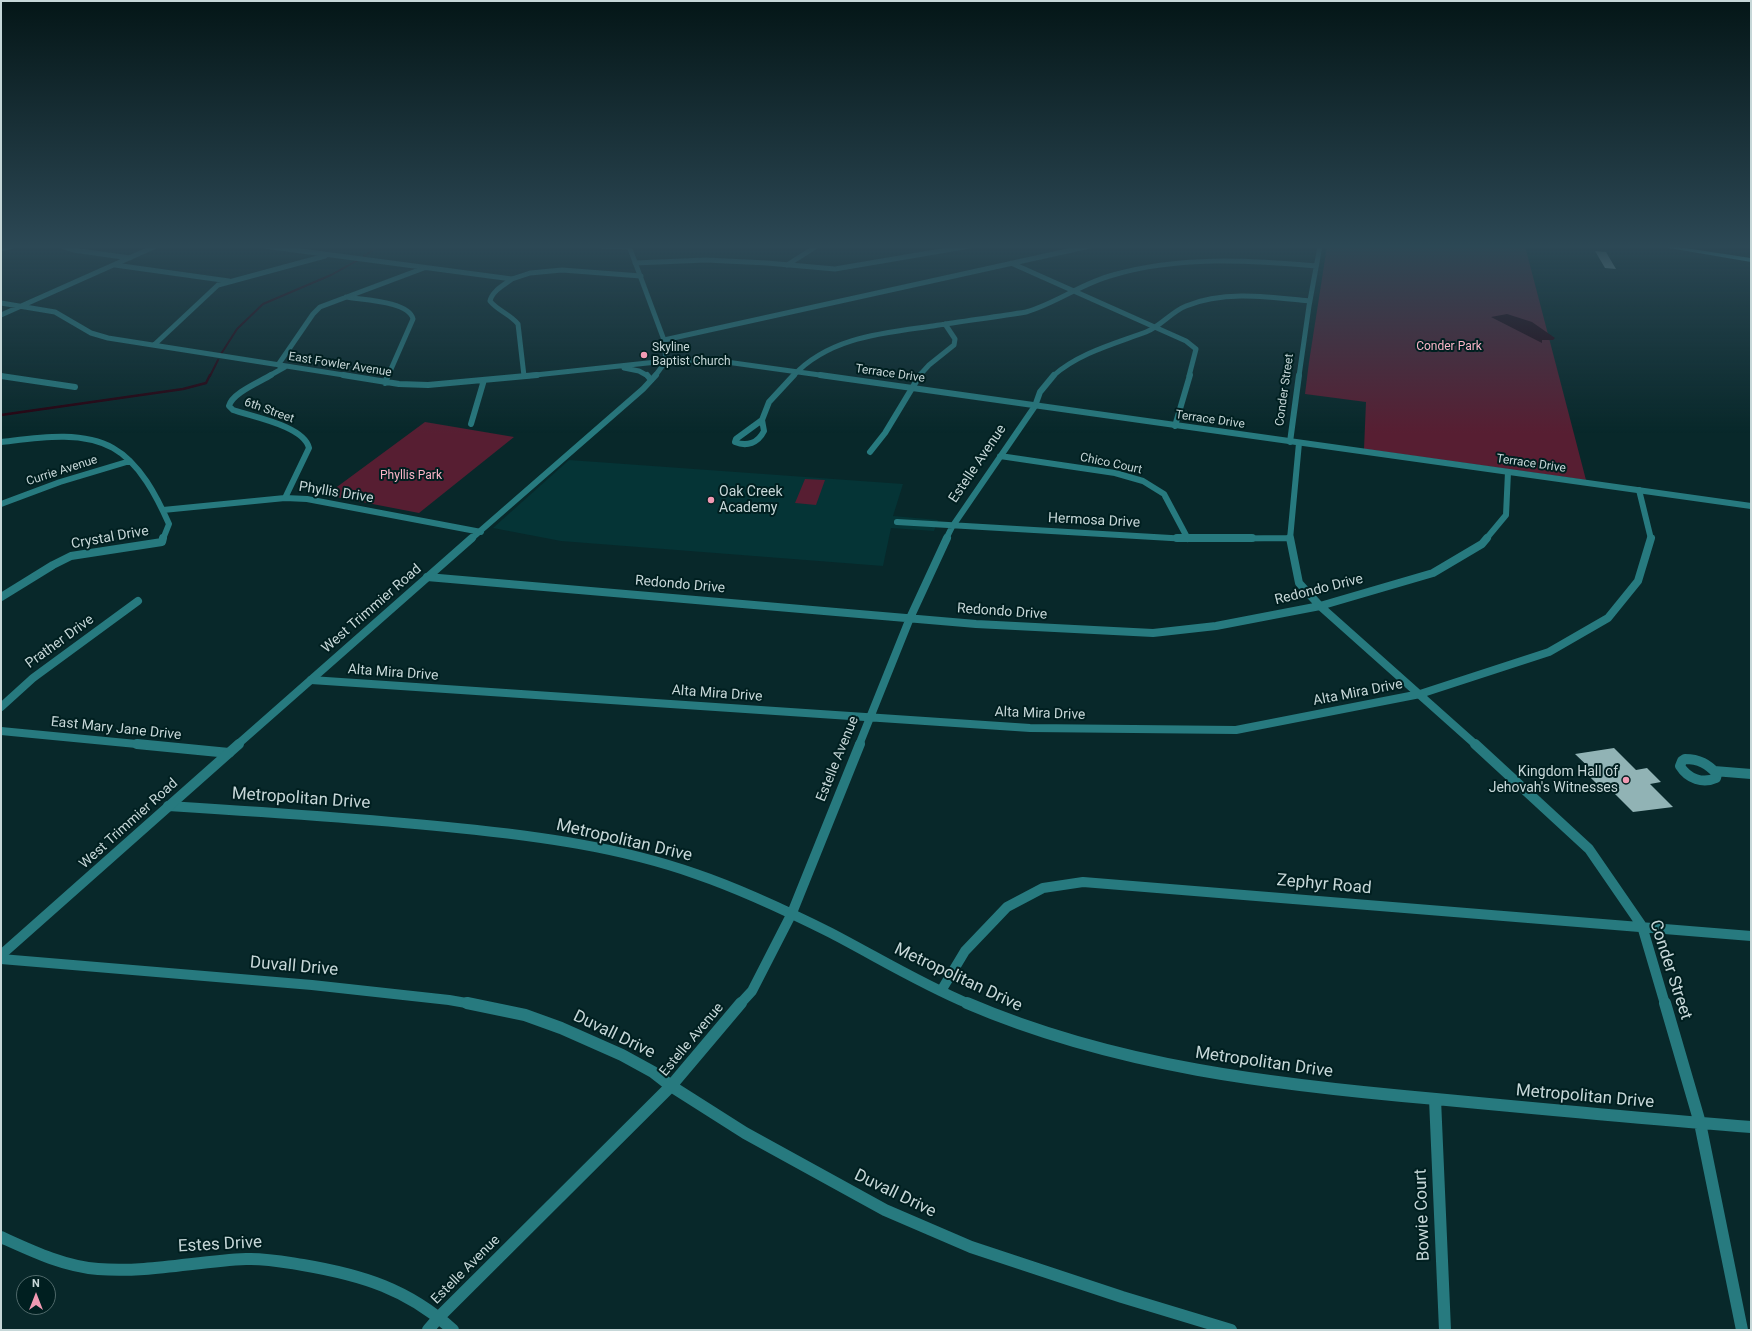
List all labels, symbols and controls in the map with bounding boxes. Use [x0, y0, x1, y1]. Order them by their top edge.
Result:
park label: Conder Park [1416, 340, 1482, 354]
place label: Skyline Baptist Church [652, 341, 731, 369]
street label: East Fowler Avenue [287, 350, 393, 380]
marker: Skyline Baptist Church [639, 350, 649, 360]
street label: Conder Street [1273, 353, 1297, 427]
street label: Terrace Drive [854, 362, 926, 386]
street label: 6th Street [242, 395, 296, 427]
street label: Terrace Drive [1174, 408, 1246, 432]
street label: Estelle Avenue [946, 422, 1010, 506]
street label: Chico Court [1079, 450, 1143, 478]
street label: Terrace Drive [1495, 452, 1567, 476]
street label: Currie Avenue [25, 453, 99, 489]
park label: Phyllis Park [380, 469, 442, 483]
street label: Phyllis Drive [297, 479, 375, 507]
place label: Oak Creek Academy [719, 484, 782, 516]
marker: Oak Creek Academy [706, 495, 716, 505]
street label: Hermosa Drive [1048, 510, 1140, 532]
street label: Crystal Drive [70, 523, 150, 553]
street label: West Trimmier Road [319, 561, 425, 657]
street label: Redondo Drive [1273, 571, 1365, 609]
street label: Redondo Drive [634, 573, 726, 597]
street label: Redondo Drive [956, 600, 1048, 624]
street label: Prather Drive [23, 612, 97, 672]
street label: Alta Mira Drive [347, 661, 439, 685]
street label: Alta Mira Drive [1312, 676, 1404, 710]
street label: Alta Mira Drive [671, 682, 763, 706]
street label: Alta Mira Drive [994, 704, 1086, 724]
street label: East Mary Jane Drive [50, 714, 182, 744]
street label: Estelle Avenue [813, 714, 863, 804]
place label: Kingdom Hall of Jehovah's Witnesses [1489, 764, 1618, 796]
street label: West Trimmier Road [76, 775, 182, 873]
marker: Kingdom Hall of Jehovah's Witnesses [1621, 775, 1631, 785]
street label: Metropolitan Drive [231, 784, 371, 814]
street label: Metropolitan Drive [554, 815, 694, 867]
street label: Zephyr Road [1276, 871, 1372, 899]
street label: Conder Street [1644, 918, 1696, 1022]
street label: Metropolitan Drive [891, 939, 1025, 1017]
street label: Duvall Drive [249, 953, 339, 981]
street label: Estelle Avenue [656, 1000, 728, 1080]
street label: Duvall Drive [570, 1006, 658, 1064]
street label: Metropolitan Drive [1194, 1043, 1334, 1083]
street label: Metropolitan Drive [1515, 1081, 1655, 1113]
street label: Duvall Drive [851, 1165, 939, 1223]
street label: Bowie Court [1411, 1169, 1435, 1261]
street label: Estelle Avenue [428, 1232, 504, 1308]
street label: Estes Drive [177, 1233, 263, 1257]
north arrow [16, 1275, 56, 1315]
text: N [32, 1277, 40, 1290]

